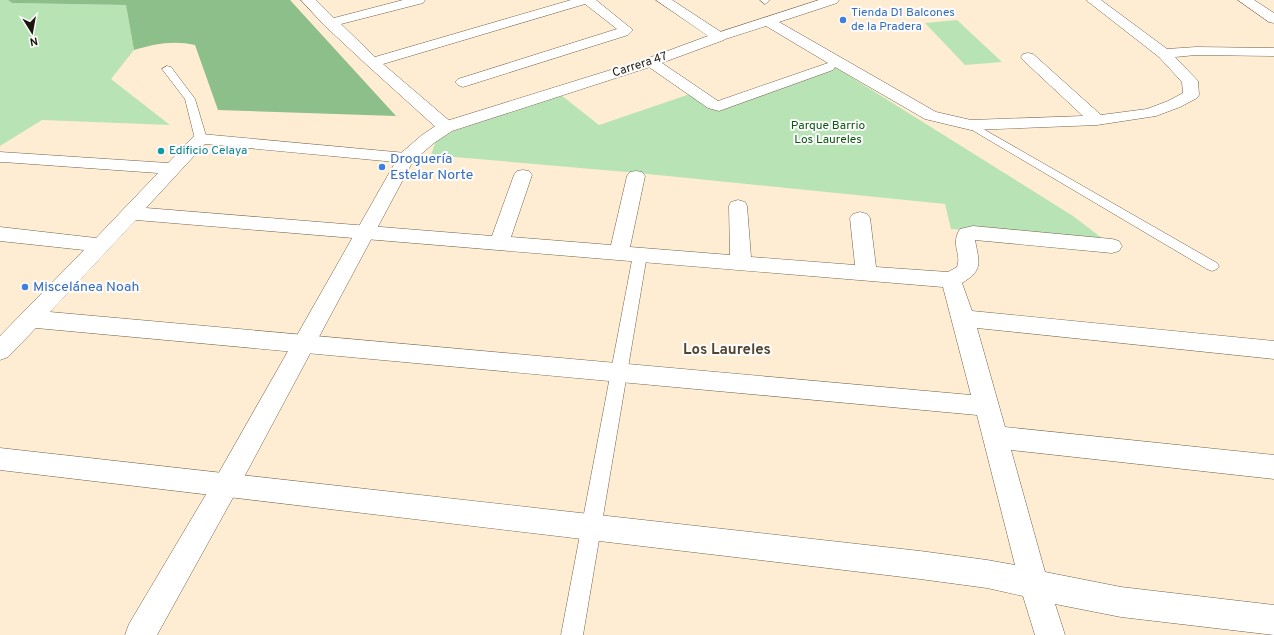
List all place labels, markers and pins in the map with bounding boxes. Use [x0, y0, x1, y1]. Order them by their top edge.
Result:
place label: Tienda D1 Balcones de la Pradera [851, 5, 955, 35]
marker: Tienda D1 Balcones de la Pradera [838, 15, 848, 25]
place label: Edificio Celaya [169, 143, 247, 159]
marker: Edificio Celaya [156, 146, 166, 156]
place label: Droguería Estelar Norte [390, 151, 473, 184]
marker: Droguería Estelar Norte [377, 162, 387, 172]
place label: Miscelánea Noah [33, 279, 139, 296]
marker: Miscelánea Noah [20, 282, 30, 292]

